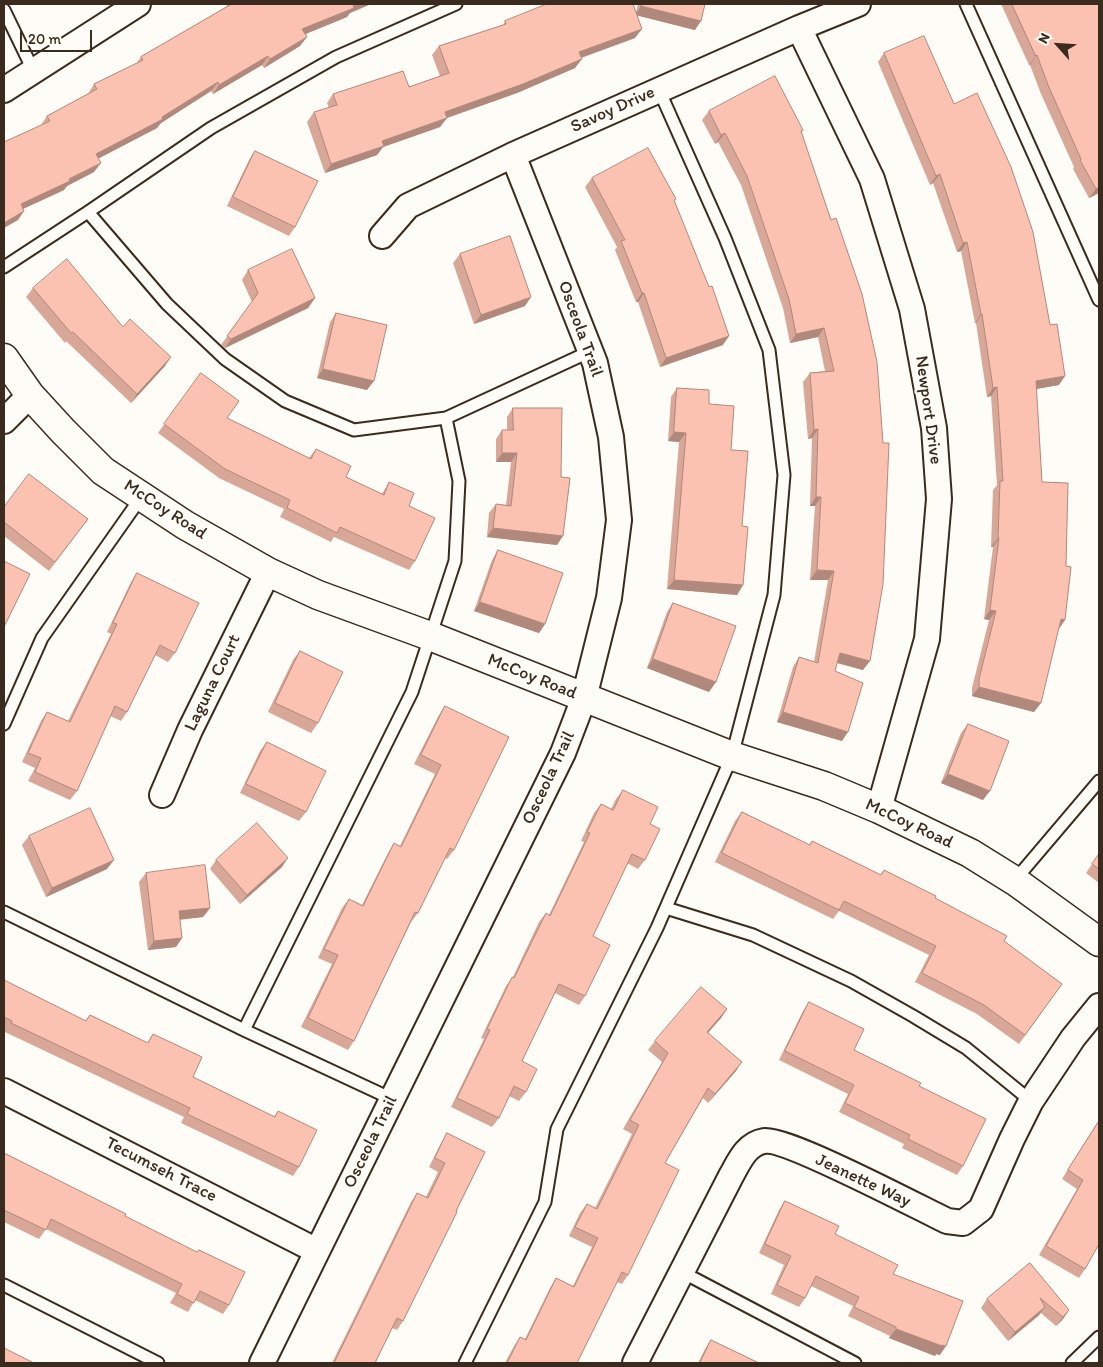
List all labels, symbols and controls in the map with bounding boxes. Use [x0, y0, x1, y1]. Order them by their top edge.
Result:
scale bar [22, 20, 95, 52]
north arrow [1033, 20, 1083, 70]
text: 20 m [28, 30, 61, 48]
text: N [1034, 30, 1054, 46]
street label: Savoy Drive [568, 82, 658, 138]
street label: Osceola Trail [553, 278, 607, 380]
street label: Newport Drive [910, 354, 946, 466]
street label: McCoy Road [119, 475, 211, 545]
street label: Laguna Court [180, 631, 246, 735]
street label: McCoy Road [484, 649, 580, 705]
street label: Osceola Trail [518, 728, 580, 828]
street label: McCoy Road [862, 794, 956, 854]
street label: Osceola Trail [339, 1092, 403, 1192]
street label: Tecumseh Trace [102, 1133, 220, 1207]
street label: Jeanette Way [812, 1149, 914, 1213]

